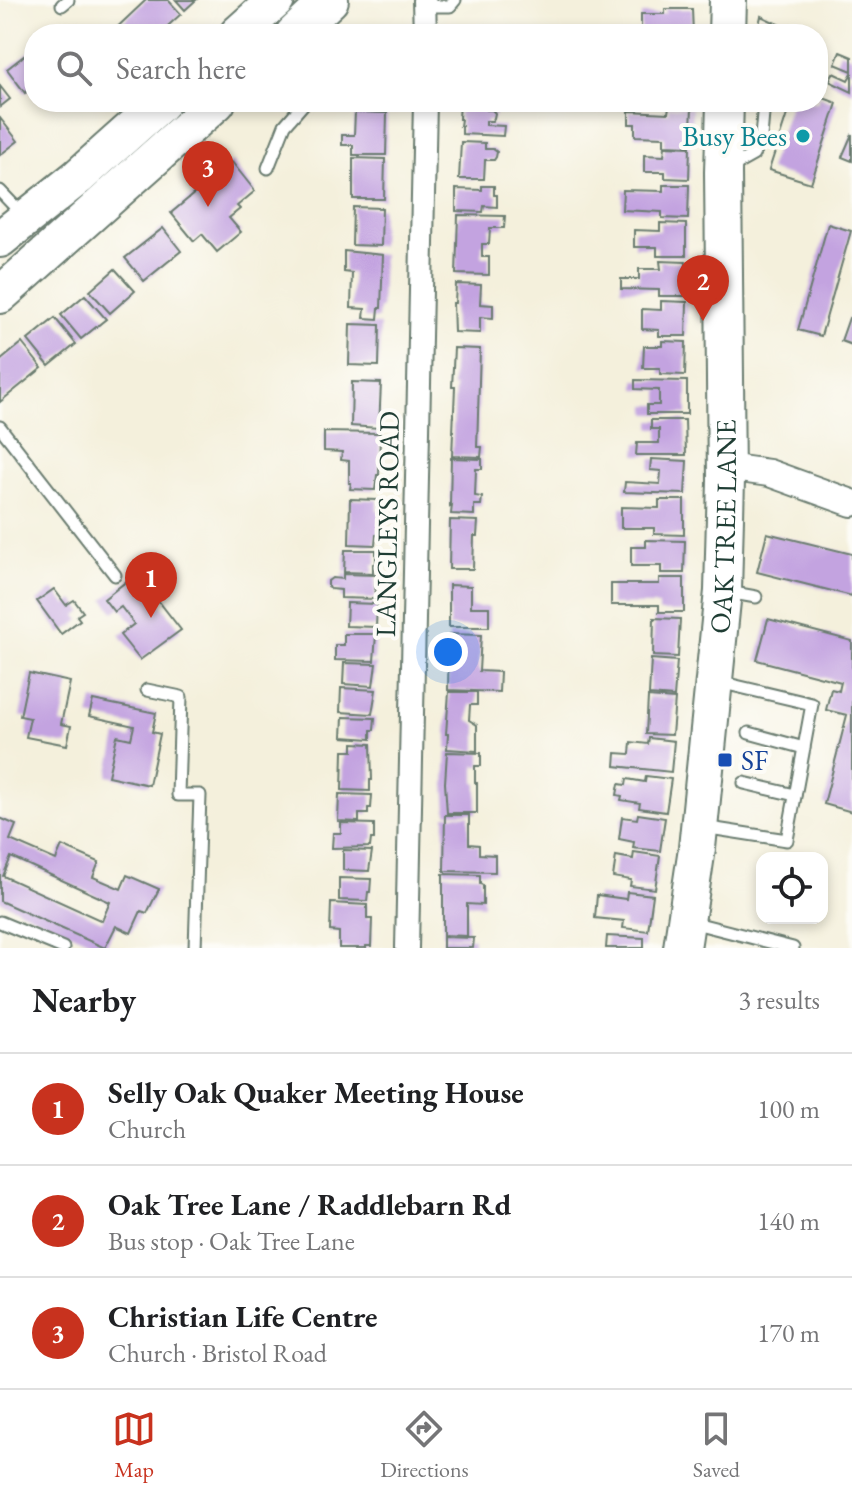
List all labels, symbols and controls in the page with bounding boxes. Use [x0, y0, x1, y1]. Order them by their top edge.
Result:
search box [24, 24, 828, 112]
icon: search [52, 46, 96, 90]
text: Search here [116, 49, 246, 88]
place label: Busy Bees [682, 118, 787, 154]
marker: Busy Bees [794, 127, 812, 145]
pin: 3 [182, 141, 234, 207]
pin: 2 [677, 255, 729, 321]
street label: LANGLEYS ROAD [367, 411, 407, 637]
street label: OAK TREE LANE [701, 419, 744, 635]
pin: 1 [125, 552, 177, 618]
your location [428, 632, 468, 672]
place label: SF [741, 742, 768, 778]
marker: SF [716, 751, 734, 769]
map controls [756, 852, 828, 924]
button: locate [756, 852, 828, 924]
text: Nearby [32, 978, 136, 1022]
text: 3 results [739, 983, 820, 1017]
text: Selly Oak Quaker Meeting House [108, 1073, 524, 1112]
text: 1 [51, 1092, 65, 1126]
text: 100 m [757, 1092, 820, 1126]
text: Church [108, 1112, 186, 1146]
text: Oak Tree Lane / Raddlebarn Rd [108, 1185, 511, 1224]
text: 2 [51, 1204, 65, 1238]
text: 140 m [757, 1204, 820, 1238]
text: Bus stop · Oak Tree Lane [108, 1224, 355, 1258]
text: Christian Life Centre [108, 1297, 378, 1336]
text: 3 [51, 1316, 65, 1350]
text: 170 m [757, 1316, 820, 1350]
text: Church · Bristol Road [108, 1336, 327, 1370]
tab: Map [112, 1407, 156, 1484]
tab: Directions [380, 1407, 469, 1484]
tab: Saved [693, 1407, 740, 1484]

